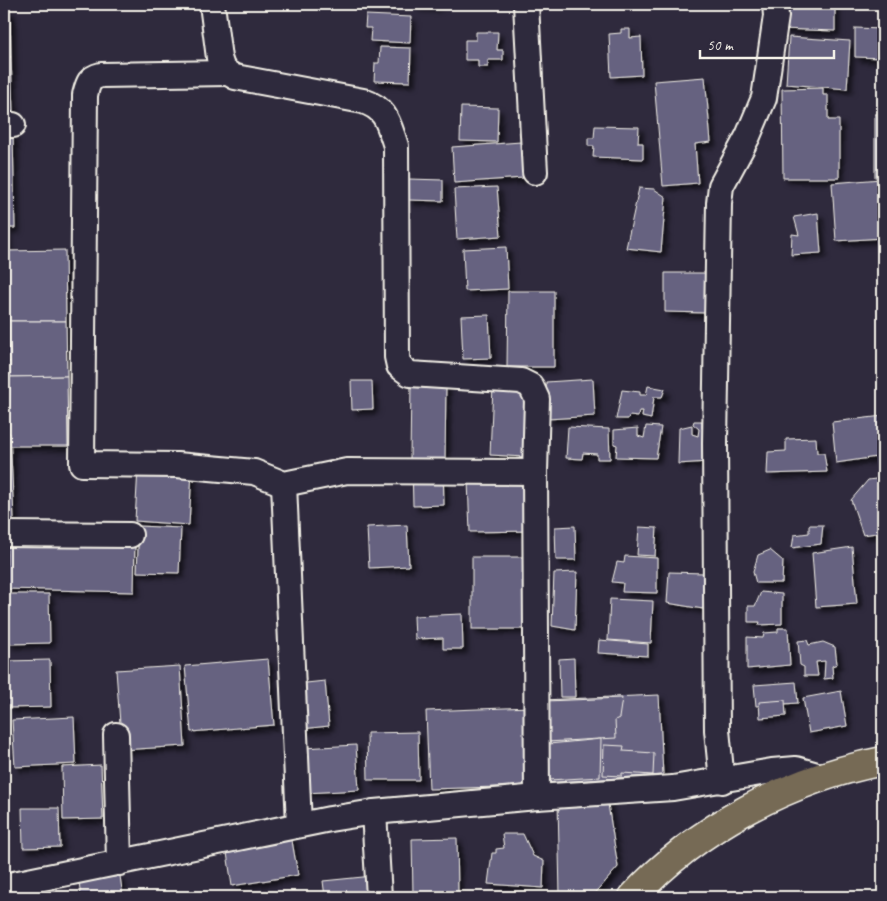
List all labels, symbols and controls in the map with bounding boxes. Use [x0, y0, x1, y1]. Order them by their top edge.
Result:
scale bar [700, 28, 833, 60]
text: 50 m [707, 36, 734, 55]

